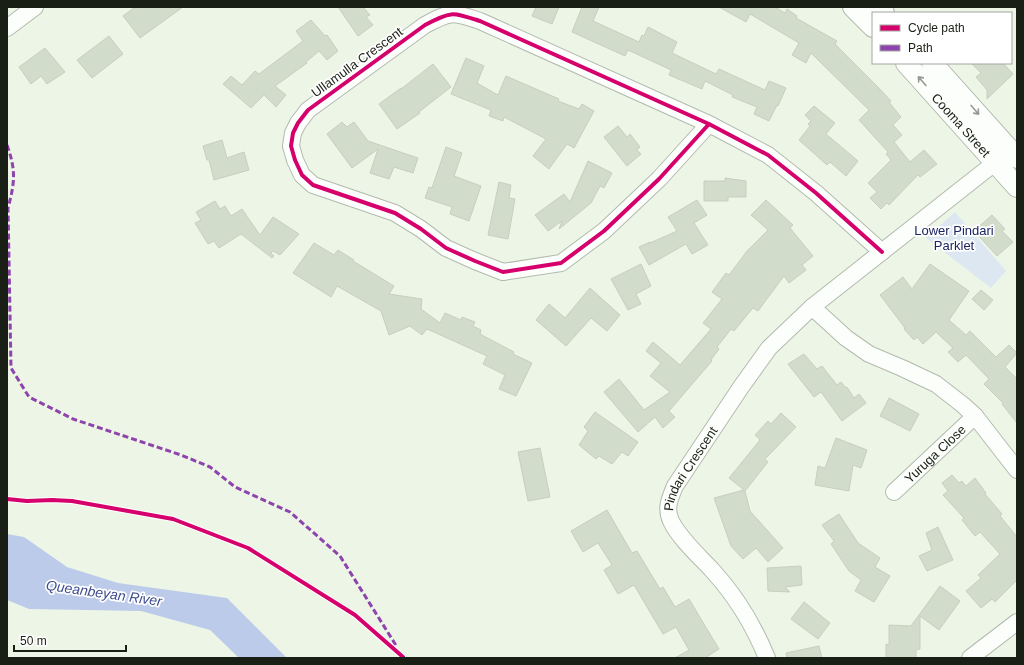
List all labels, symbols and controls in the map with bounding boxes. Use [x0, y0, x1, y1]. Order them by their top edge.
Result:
legend [872, 12, 1012, 64]
text: Cycle path [908, 21, 965, 35]
street label: Ullamulla Crescent [308, 24, 406, 100]
text: Path [908, 41, 933, 55]
one-way arrow [917, 76, 926, 86]
street label: Cooma Street [929, 90, 994, 160]
one-way arrow [970, 105, 980, 115]
park label: Lower Pindari Parklet [914, 223, 994, 253]
street label: Yuruga Close [901, 421, 968, 486]
street label: Pindari Crescent [661, 423, 720, 512]
water label: Queanbeyan River [45, 577, 164, 609]
scale bar [14, 627, 126, 653]
text: 50 m [20, 634, 47, 648]

